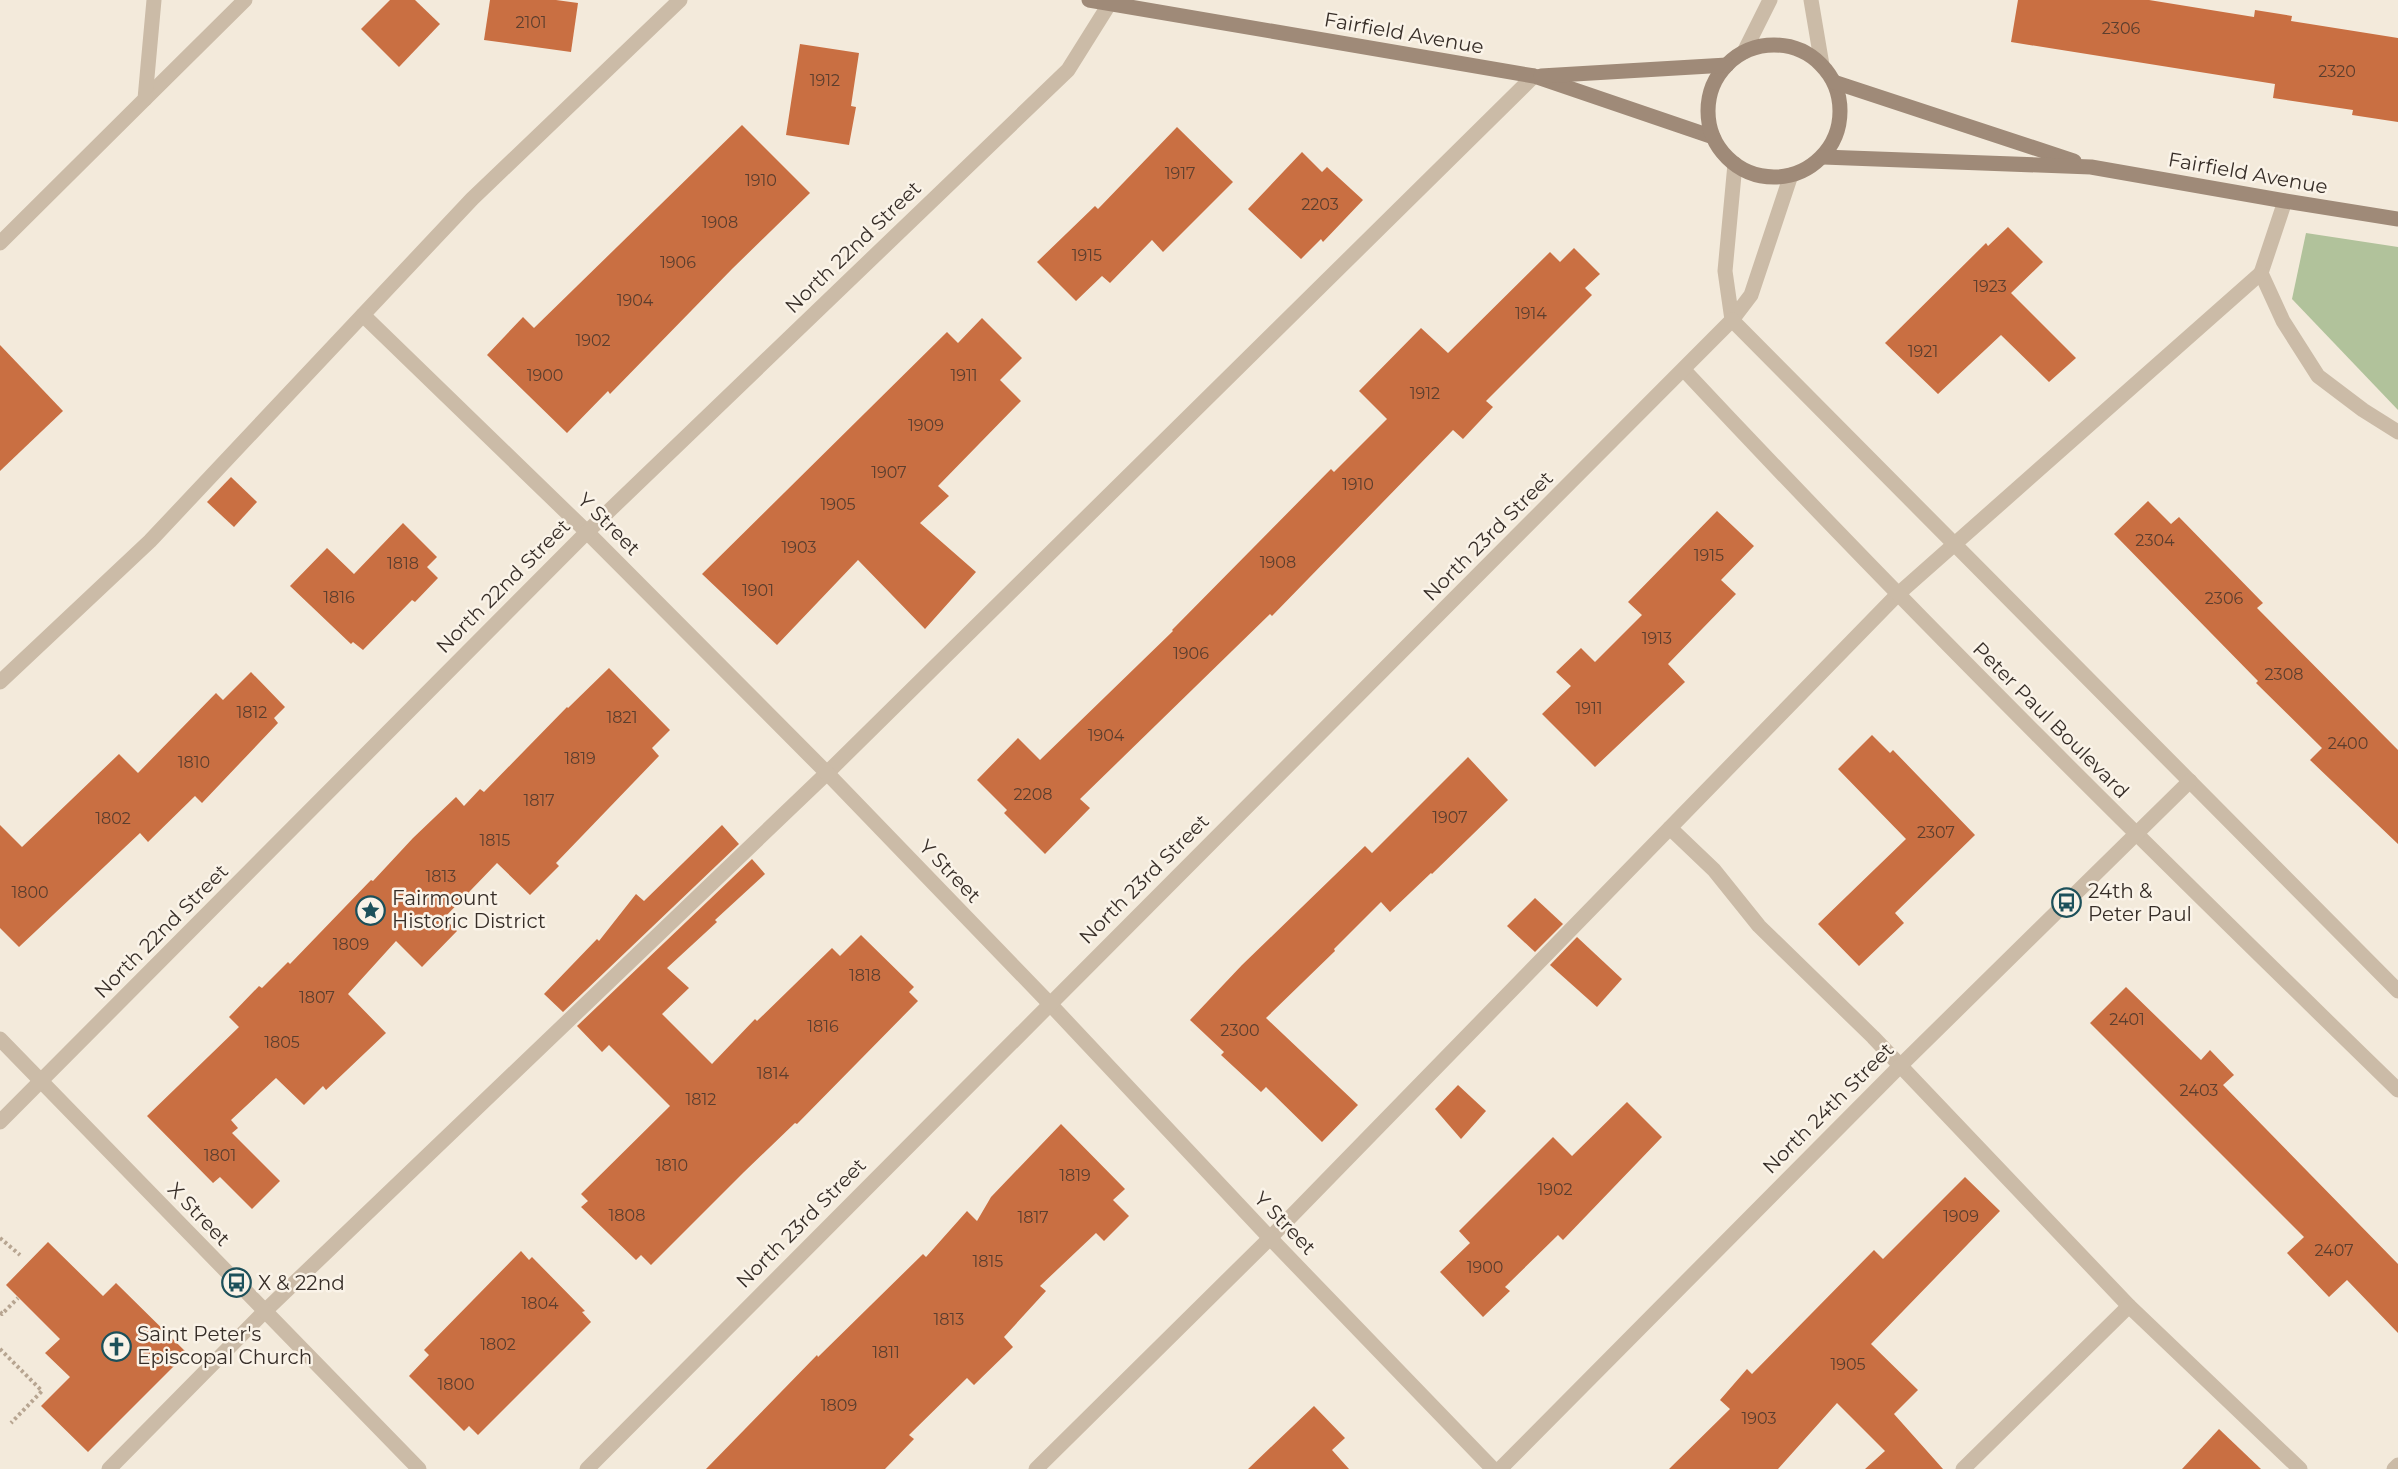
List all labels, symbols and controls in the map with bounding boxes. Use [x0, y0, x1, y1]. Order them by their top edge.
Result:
street label: Fairfield Avenue [1322, 7, 1486, 59]
house number: 2101 [515, 13, 547, 32]
house number: 2306 [2102, 19, 2140, 38]
house number: 2320 [2318, 62, 2356, 81]
house number: 1912 [810, 71, 840, 90]
street label: Fairfield Avenue [2166, 147, 2330, 199]
house number: 1917 [1165, 164, 1195, 183]
house number: 1910 [745, 171, 777, 190]
street label: North 22nd Street [780, 176, 926, 318]
house number: 2203 [1301, 195, 1339, 214]
house number: 1908 [702, 213, 738, 232]
house number: 1915 [1072, 246, 1102, 265]
house number: 1906 [660, 253, 696, 272]
house number: 1923 [1973, 277, 2007, 296]
house number: 1904 [617, 291, 654, 310]
house number: 1914 [1515, 304, 1547, 323]
house number: 1902 [575, 331, 611, 350]
house number: 1921 [1908, 342, 1938, 361]
house number: 1900 [527, 366, 563, 385]
house number: 1911 [950, 366, 978, 385]
house number: 1912 [1410, 384, 1440, 403]
house number: 1909 [908, 416, 944, 435]
house number: 1907 [871, 463, 907, 482]
street label: North 23rd Street [1418, 466, 1558, 606]
house number: 1910 [1342, 475, 1374, 494]
street label: Y Street [573, 488, 645, 560]
house number: 1905 [820, 495, 856, 514]
street label: North 22nd Street [431, 514, 575, 658]
house number: 2304 [2135, 531, 2175, 550]
house number: 1903 [782, 538, 816, 557]
house number: 1915 [1694, 546, 1724, 565]
house number: 1908 [1260, 553, 1296, 572]
house number: 1818 [387, 554, 419, 573]
house number: 1901 [742, 581, 774, 600]
house number: 1816 [323, 588, 355, 607]
house number: 2306 [2205, 589, 2243, 608]
house number: 1913 [1642, 629, 1672, 648]
street label: Peter Paul Boulevard [1968, 637, 2134, 803]
house number: 1906 [1173, 644, 1209, 663]
house number: 2308 [2265, 665, 2303, 684]
house number: 1911 [1575, 699, 1603, 718]
house number: 1812 [237, 703, 267, 722]
house number: 1821 [607, 708, 637, 727]
house number: 1904 [1088, 726, 1125, 745]
house number: 2400 [2328, 734, 2368, 753]
house number: 1819 [564, 749, 596, 768]
house number: 1810 [178, 753, 210, 772]
house number: 2208 [1014, 785, 1052, 804]
house number: 1817 [523, 791, 555, 810]
house number: 1907 [1432, 808, 1468, 827]
house number: 1802 [95, 809, 131, 828]
street label: North 23rd Street [1074, 809, 1214, 949]
house number: 2307 [1917, 823, 1955, 842]
house number: 1815 [480, 831, 510, 850]
street label: Y Street [914, 834, 986, 908]
street label: North 22nd Street [89, 859, 233, 1003]
house number: 1813 [426, 867, 456, 886]
place label: 24th & Peter Paul [2088, 879, 2192, 926]
house number: 1800 [11, 883, 49, 902]
place label: Fairmount Historic District [392, 886, 546, 933]
bus stop icon: 24th & Peter Paul [2051, 886, 2083, 918]
place icon: Fairmount Historic District [355, 894, 387, 926]
house number: 1809 [333, 935, 369, 954]
house number: 1818 [849, 966, 881, 985]
house number: 1807 [299, 988, 335, 1007]
house number: 2401 [2109, 1010, 2145, 1029]
house number: 1816 [807, 1017, 839, 1036]
house number: 2300 [1220, 1021, 1260, 1040]
house number: 1805 [264, 1033, 300, 1052]
street label: North 24th Street [1757, 1037, 1899, 1179]
house number: 1814 [757, 1064, 790, 1083]
house number: 2403 [2180, 1081, 2218, 1100]
house number: 1812 [686, 1090, 716, 1109]
house number: 1801 [204, 1146, 236, 1165]
street label: North 23rd Street [731, 1153, 871, 1293]
house number: 1810 [656, 1156, 688, 1175]
house number: 1819 [1059, 1166, 1091, 1185]
street label: X Street [163, 1177, 235, 1251]
house number: 1902 [1537, 1180, 1573, 1199]
street label: Y Street [1249, 1186, 1321, 1260]
house number: 1808 [609, 1206, 645, 1225]
house number: 1909 [1943, 1207, 1979, 1226]
house number: 1817 [1017, 1208, 1049, 1227]
house number: 2407 [2314, 1241, 2354, 1260]
house number: 1815 [973, 1252, 1003, 1271]
house number: 1900 [1467, 1258, 1503, 1277]
bus stop icon: X & 22nd [221, 1267, 253, 1299]
place label: X & 22nd [258, 1271, 345, 1295]
house number: 1804 [521, 1294, 559, 1313]
house number: 1813 [934, 1310, 964, 1329]
place label: Saint Peter's Episcopal Church [137, 1322, 312, 1369]
church icon: Saint Peter's Episcopal Church [100, 1330, 132, 1362]
house number: 1802 [480, 1335, 516, 1354]
house number: 1811 [872, 1343, 900, 1362]
house number: 1905 [1830, 1355, 1866, 1374]
house number: 1800 [437, 1375, 475, 1394]
house number: 1809 [821, 1396, 857, 1415]
house number: 1903 [1742, 1409, 1776, 1428]

